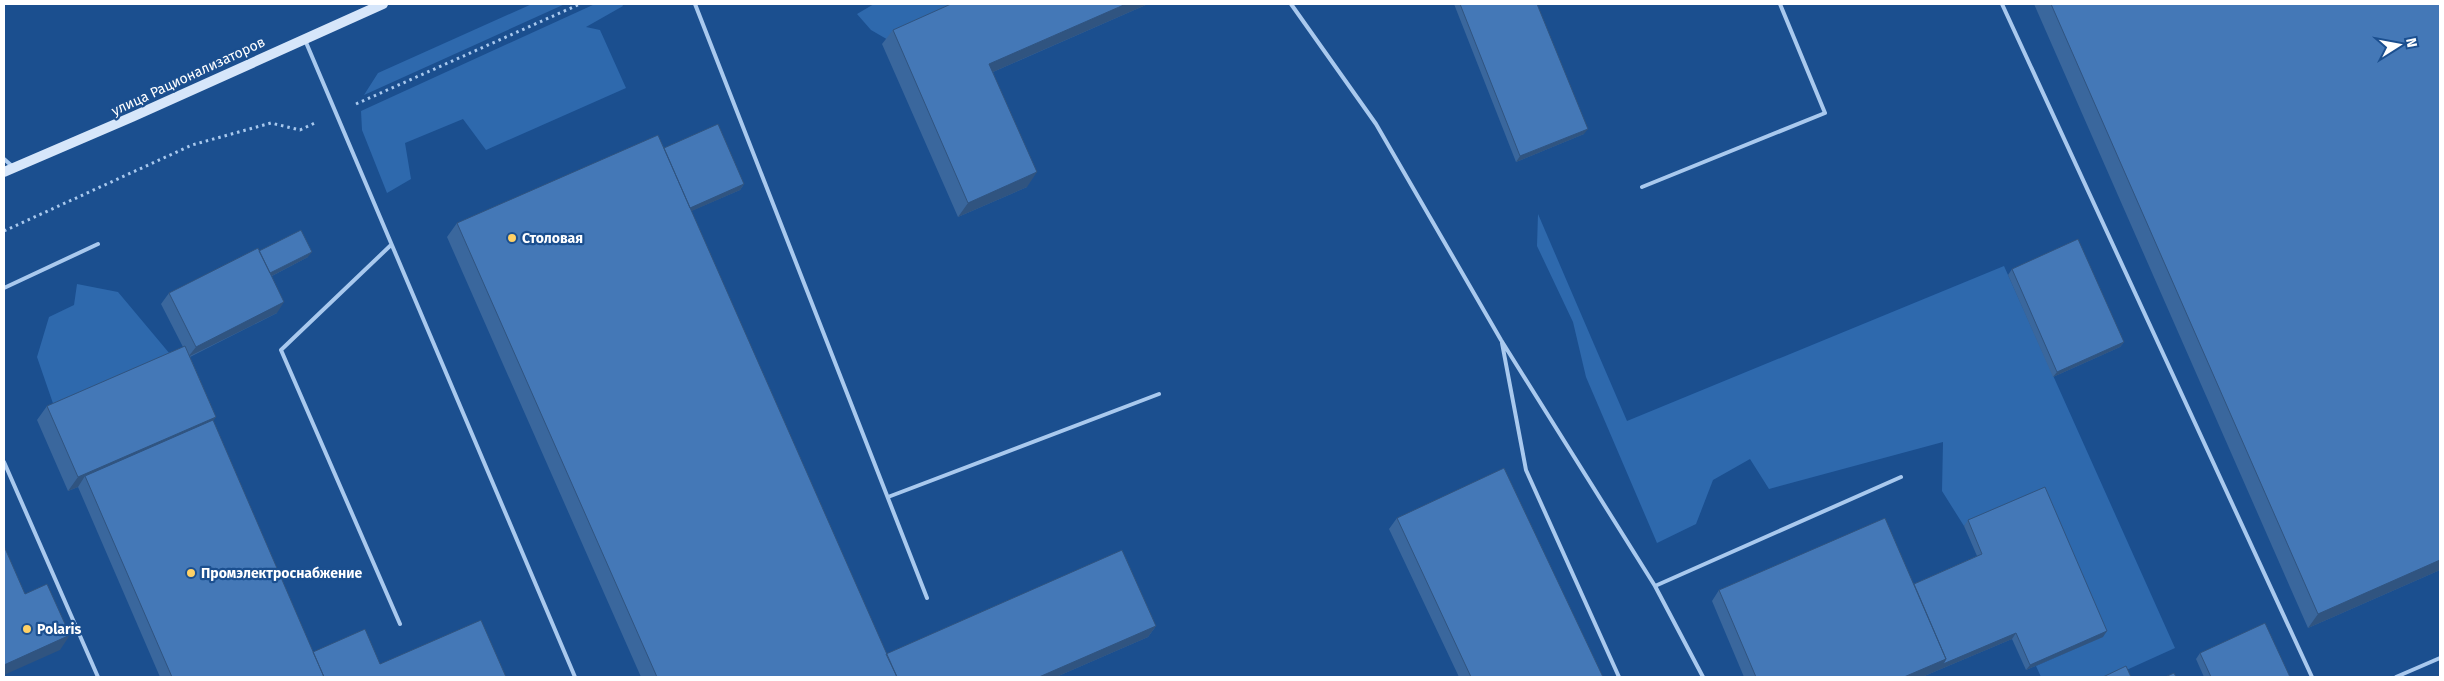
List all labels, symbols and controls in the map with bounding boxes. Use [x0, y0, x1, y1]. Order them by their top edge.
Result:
north arrow [2374, 20, 2424, 70]
street label: улица Рационализаторов [109, 33, 268, 120]
text: N [2402, 36, 2421, 49]
place label: Столовая [522, 230, 583, 247]
marker: Столовая [506, 232, 518, 244]
place label: Промэлектроснабжение [201, 565, 362, 582]
marker: Промэлектроснабжение [185, 567, 197, 579]
place label: Polaris [37, 621, 81, 638]
marker: Polaris [21, 623, 33, 635]

